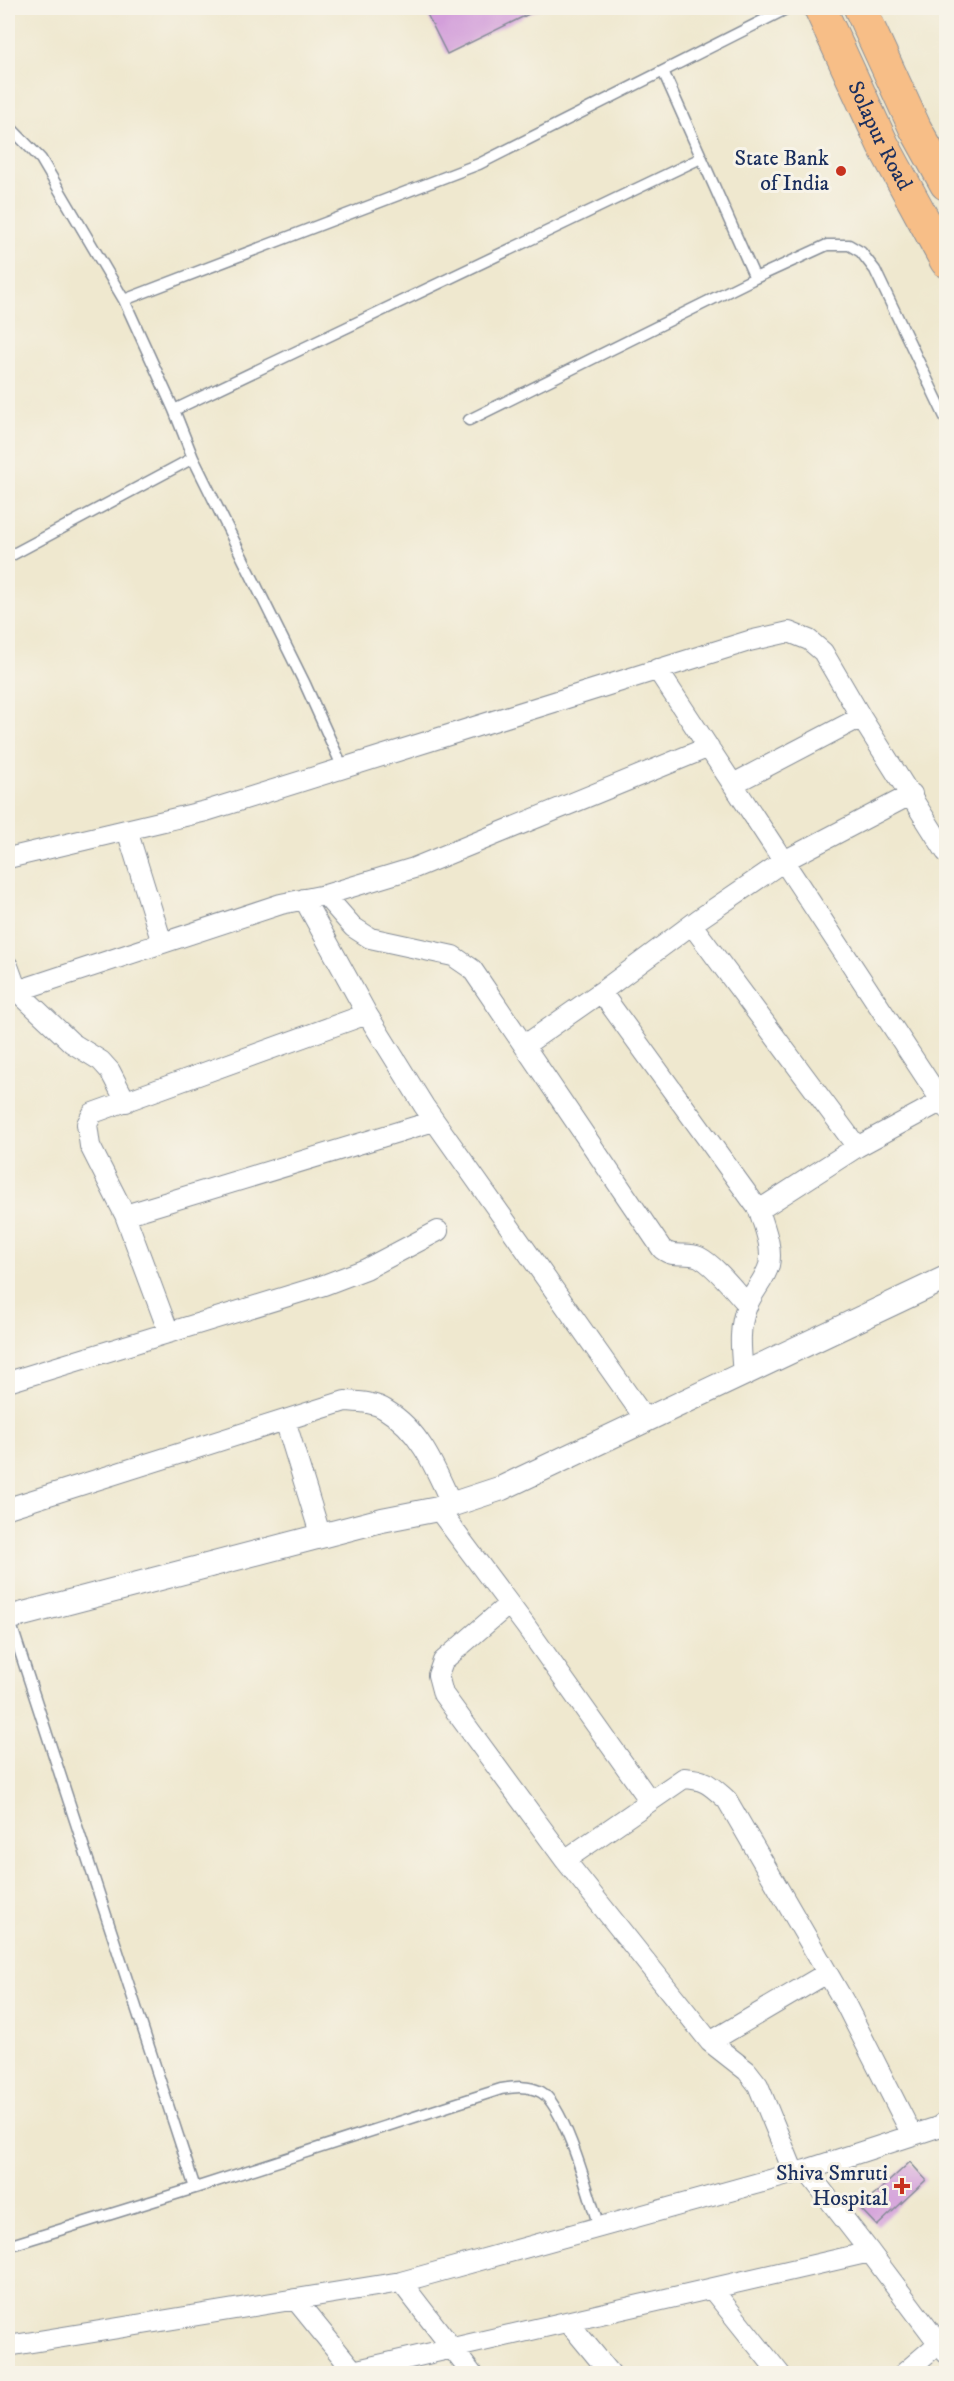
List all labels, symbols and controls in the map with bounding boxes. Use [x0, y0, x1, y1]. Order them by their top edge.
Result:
street label: Solapur Road [842, 77, 918, 195]
place label: State Bank of India [735, 145, 830, 197]
marker: State Bank of India [834, 164, 848, 178]
place label: Shiva Smruti Hospital [776, 2160, 888, 2212]
marker: Shiva Smruti Hospital [893, 2177, 911, 2195]

